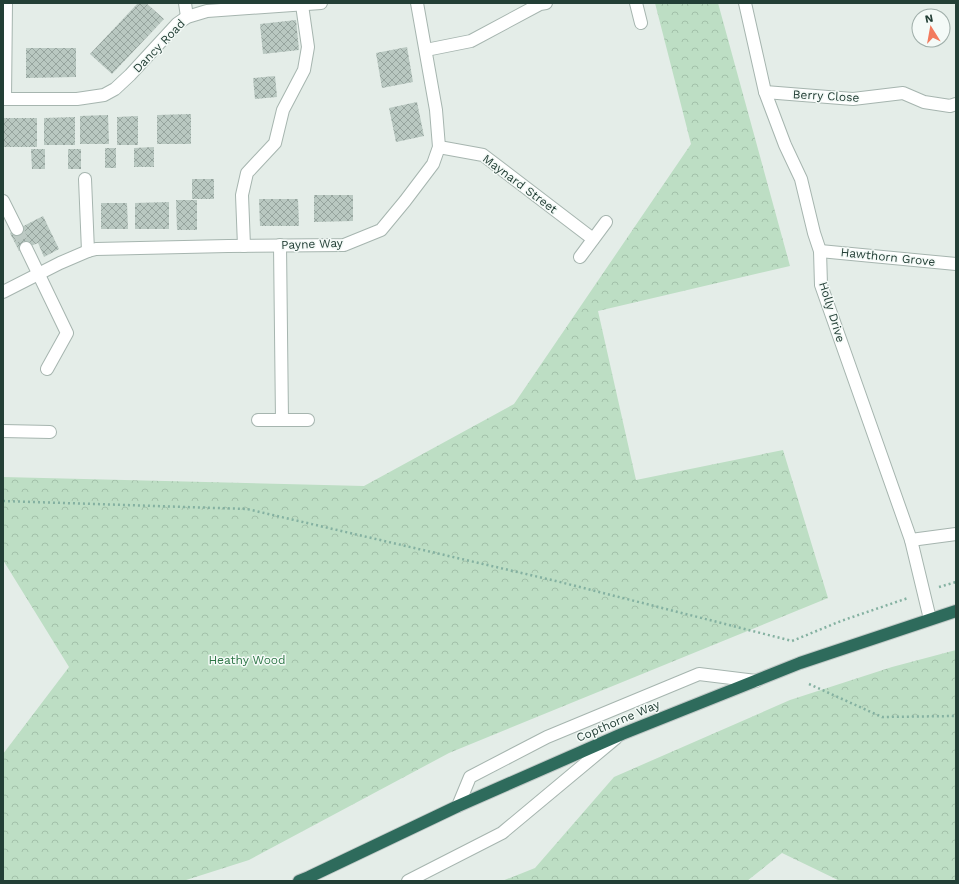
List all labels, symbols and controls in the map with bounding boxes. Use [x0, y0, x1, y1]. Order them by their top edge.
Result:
north arrow [911, 8, 951, 48]
text: N [924, 12, 934, 26]
street label: Dancy Road [130, 16, 188, 76]
street label: Berry Close [792, 87, 860, 105]
street label: Maynard Street [480, 151, 560, 217]
street label: Payne Way [281, 236, 344, 252]
street label: Hawthorn Grove [840, 245, 936, 269]
street label: Holly Drive [816, 280, 848, 344]
park label: Heathy Wood [208, 653, 286, 667]
street label: Copthorne Way [574, 697, 663, 745]

